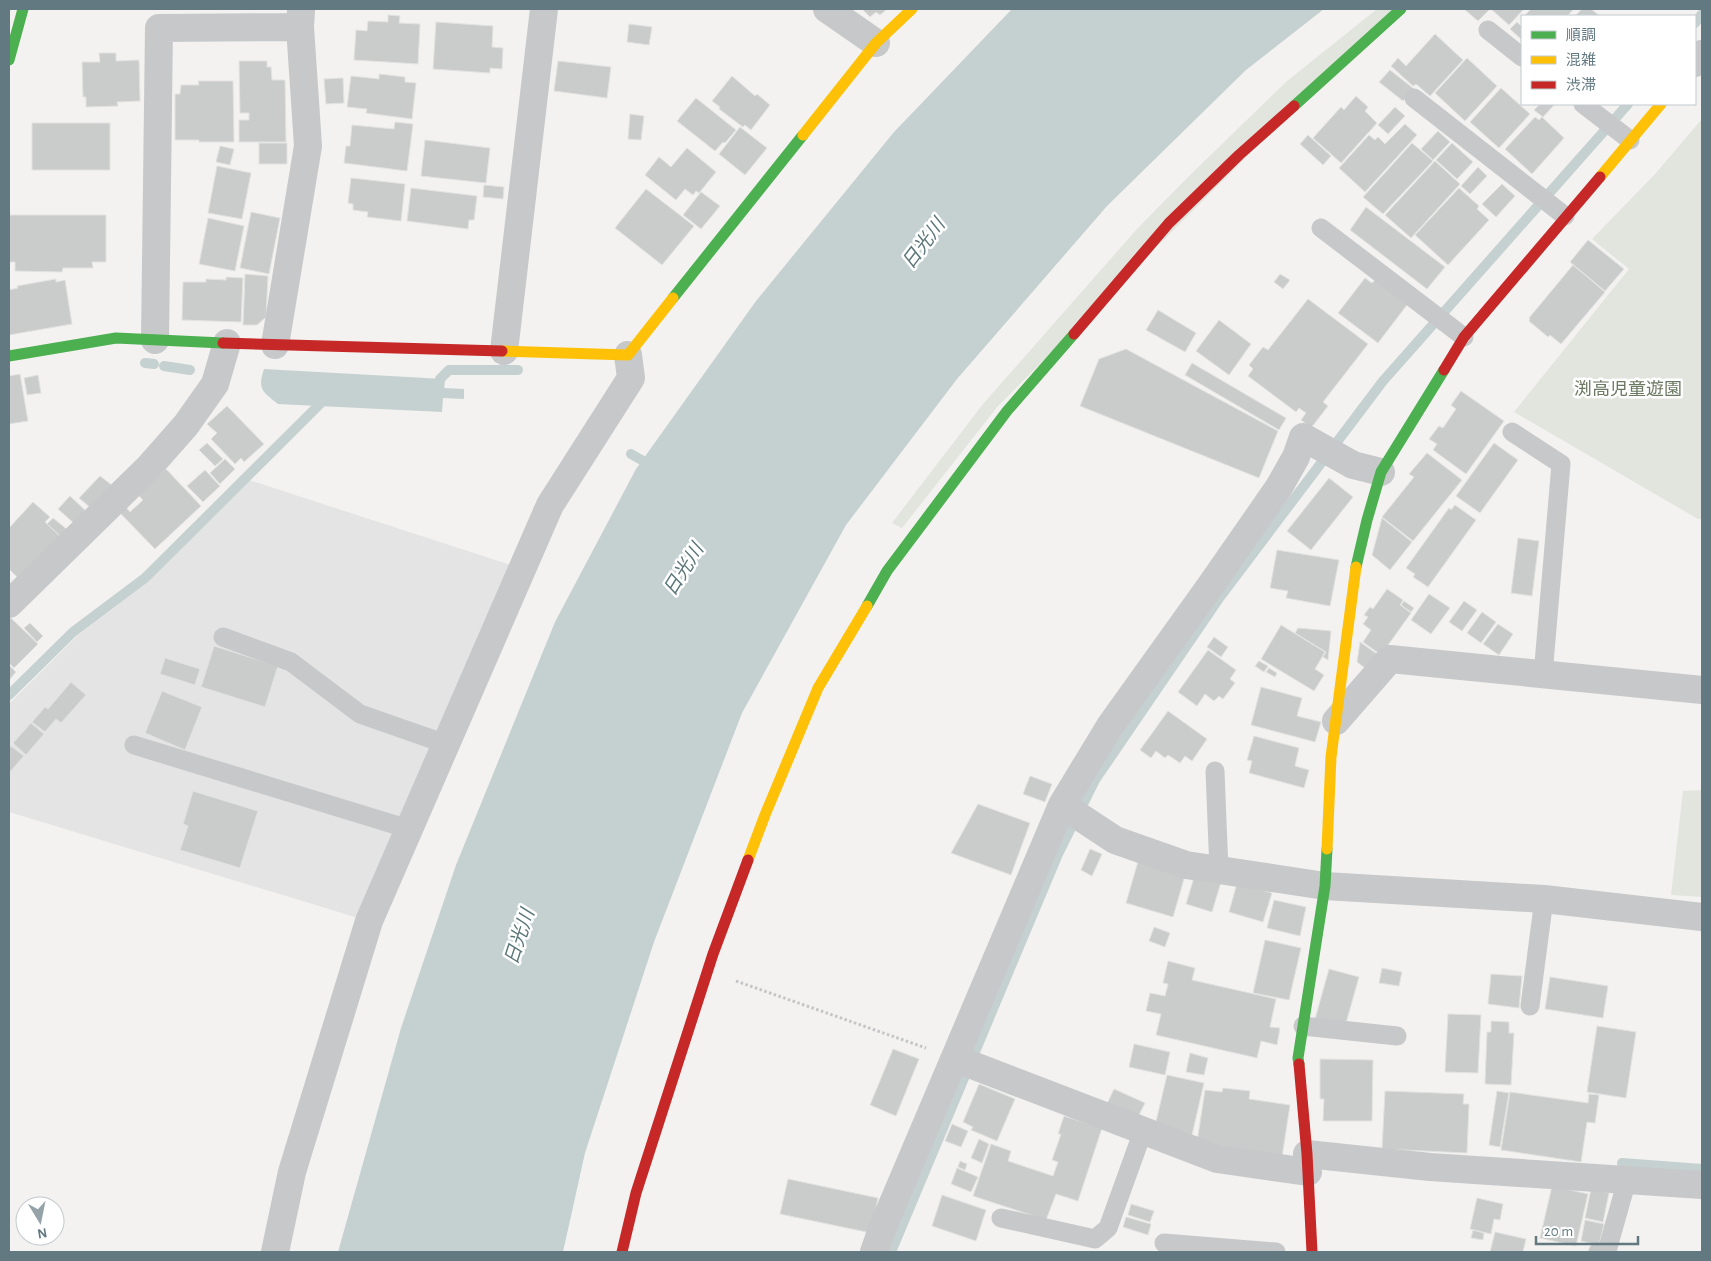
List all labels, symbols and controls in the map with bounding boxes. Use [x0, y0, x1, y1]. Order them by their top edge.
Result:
legend [1521, 15, 1696, 105]
text: 順調 [1566, 28, 1596, 43]
text: 混雑 [1566, 52, 1596, 68]
text: 渋滞 [1566, 77, 1596, 93]
water label: 日光川 [898, 213, 950, 272]
park label: 渕高児童遊園 [1574, 379, 1682, 399]
water label: 日光川 [660, 539, 708, 599]
water label: 日光川 [501, 905, 538, 967]
north arrow [15, 1196, 65, 1246]
scale bar [1536, 1214, 1638, 1246]
text: 20 m [1544, 1224, 1573, 1239]
text: N [36, 1225, 48, 1241]

